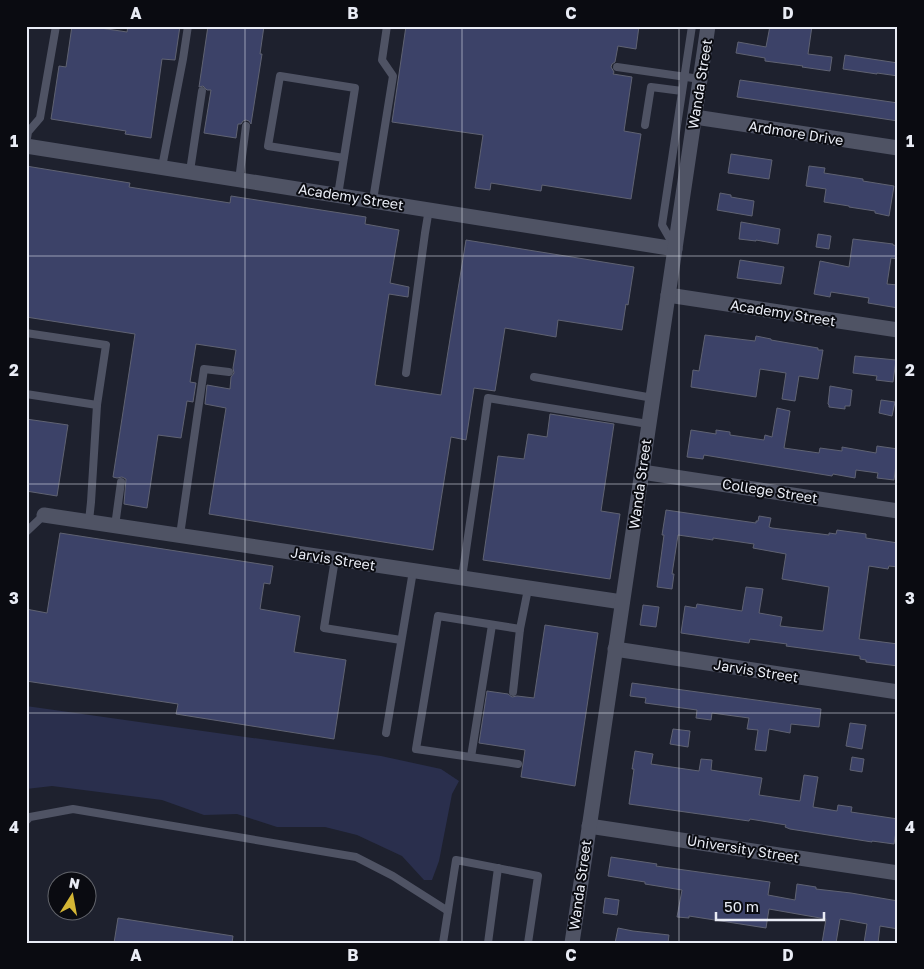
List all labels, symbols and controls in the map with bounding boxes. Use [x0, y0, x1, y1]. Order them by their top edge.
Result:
text: A [130, 3, 142, 23]
text: B [347, 3, 359, 23]
text: C [565, 3, 577, 23]
text: D [782, 3, 794, 23]
street label: Wanda Street [684, 38, 715, 130]
street label: Ardmore Drive [747, 117, 845, 148]
text: 1 [10, 131, 18, 151]
text: 1 [906, 131, 914, 151]
street label: Academy Street [297, 180, 405, 213]
street label: Academy Street [729, 296, 837, 329]
text: 2 [9, 360, 19, 380]
text: 2 [905, 360, 915, 380]
street label: Wanda Street [625, 438, 654, 530]
street label: College Street [721, 475, 819, 506]
street label: Jarvis Street [290, 543, 377, 574]
text: 3 [9, 588, 19, 608]
text: 3 [905, 588, 915, 608]
street label: Jarvis Street [713, 655, 800, 686]
text: 4 [9, 817, 19, 837]
text: 4 [905, 817, 915, 837]
street label: University Street [686, 831, 800, 866]
street label: Wanda Street [565, 839, 594, 931]
north arrow [48, 872, 98, 922]
text: N [68, 873, 81, 892]
scale bar [716, 889, 824, 921]
text: 50 m [724, 897, 759, 915]
text: A [130, 945, 142, 965]
text: B [347, 945, 359, 965]
text: C [565, 945, 577, 965]
text: D [782, 945, 794, 965]

